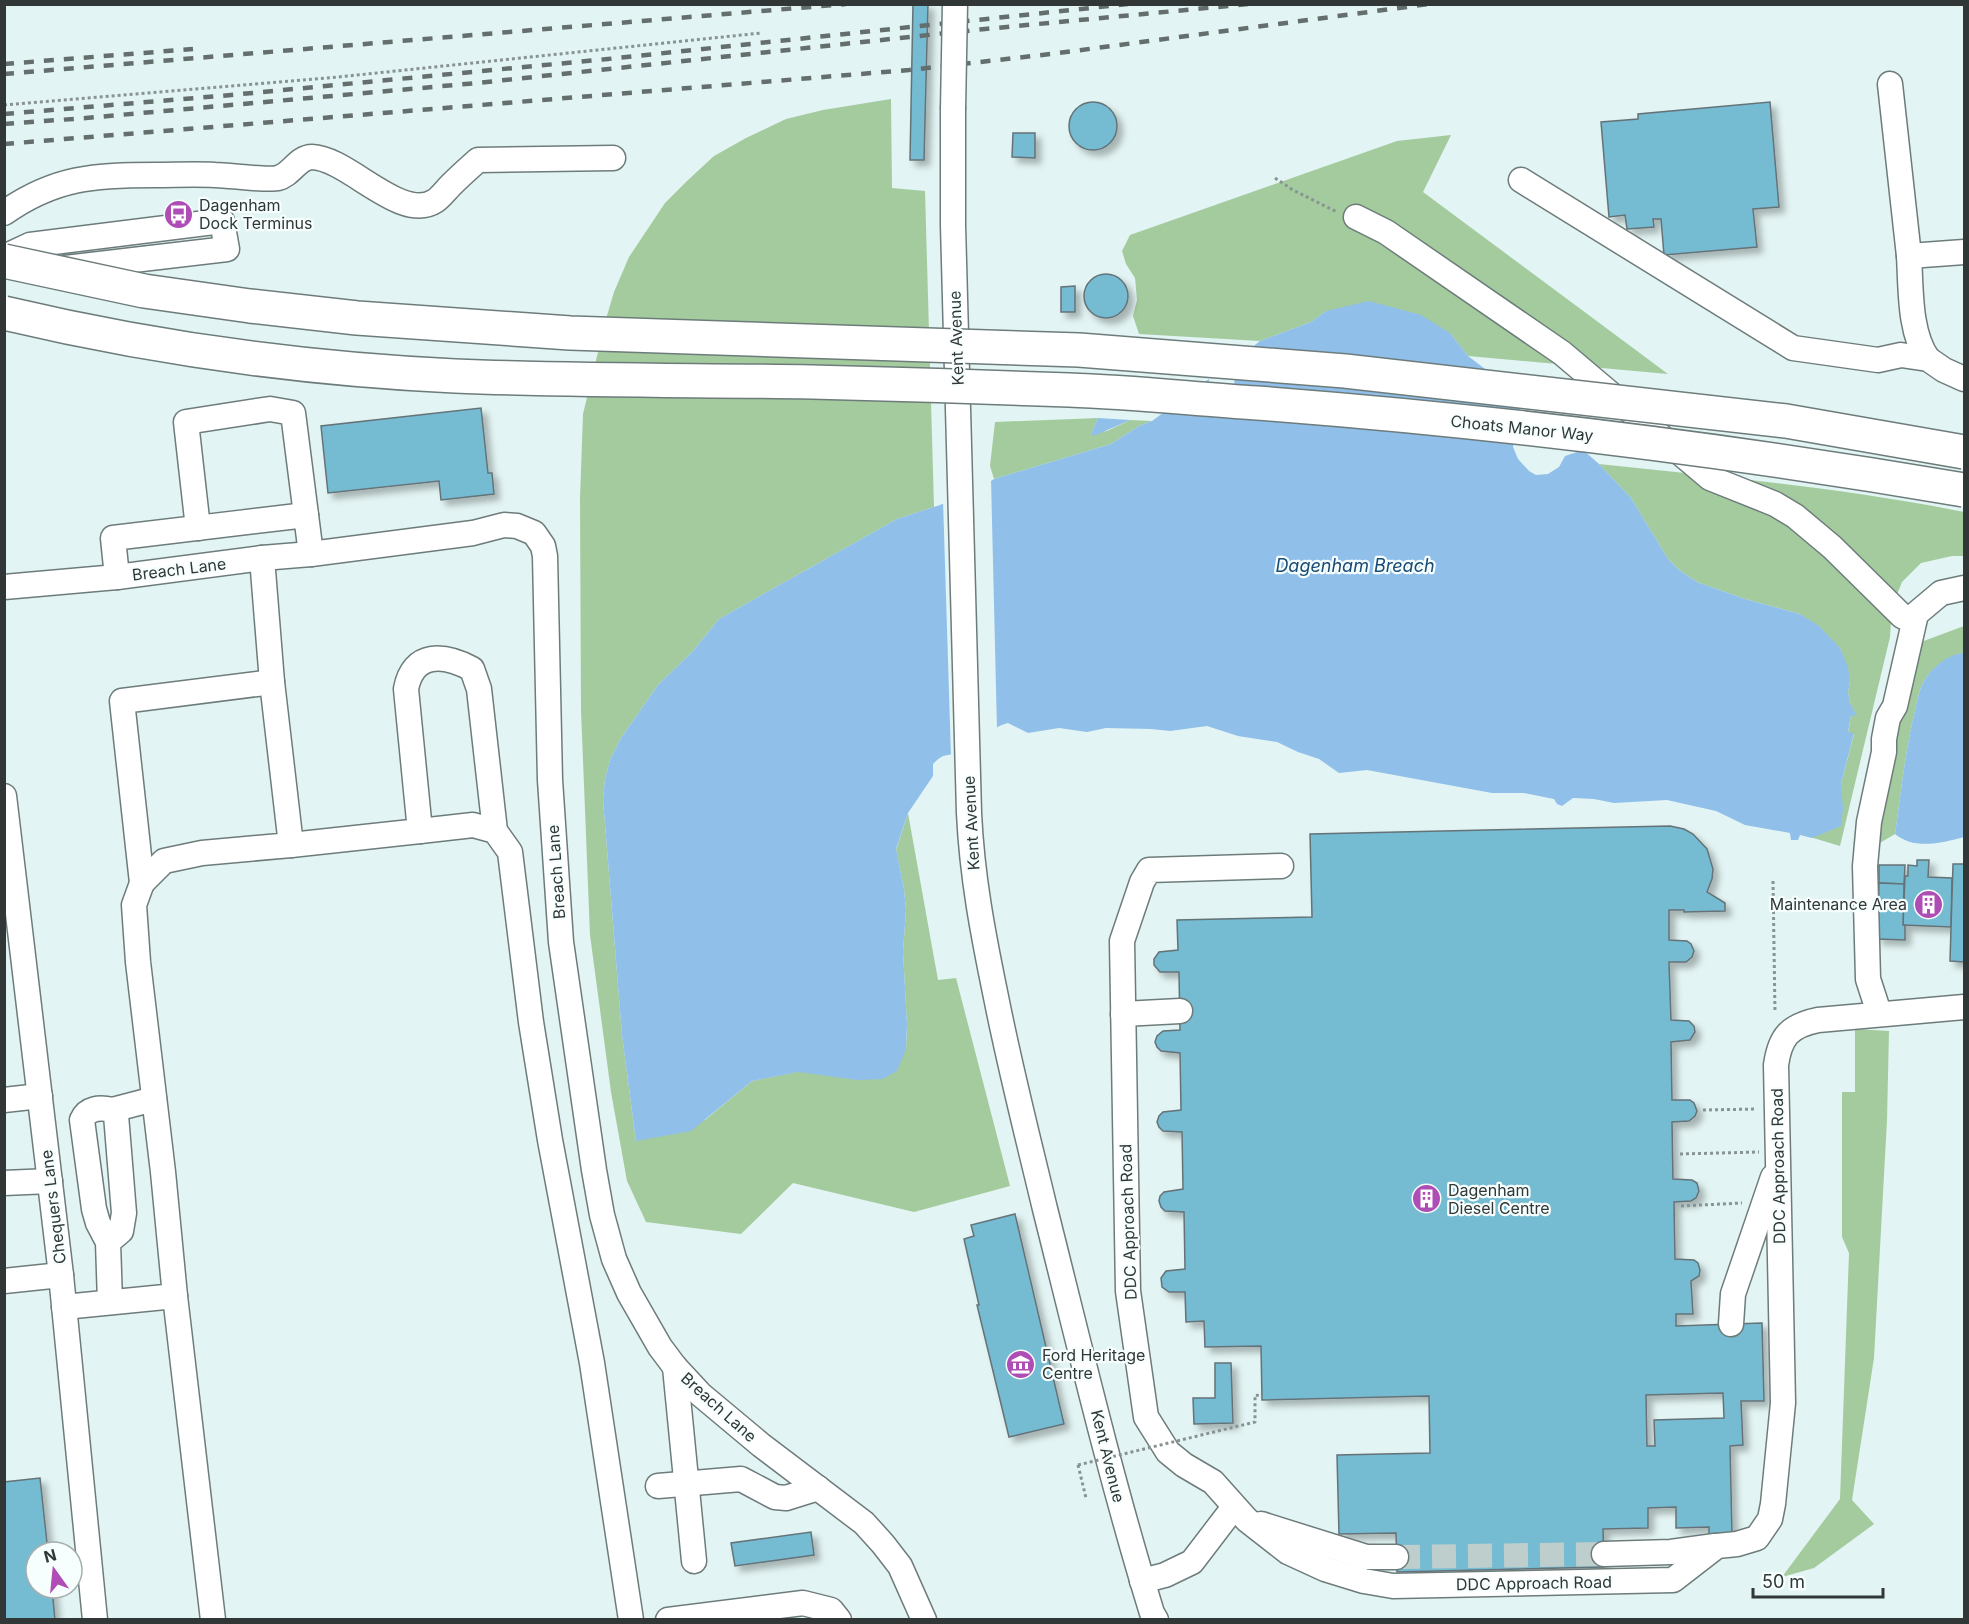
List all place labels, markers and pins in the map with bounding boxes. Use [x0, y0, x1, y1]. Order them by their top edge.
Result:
place label: Dagenham Dock Terminus [199, 195, 313, 233]
bus stop icon: Dagenham Dock Terminus [162, 198, 194, 230]
building icon: Maintenance Area [1912, 888, 1944, 920]
place label: Maintenance Area [1770, 894, 1907, 914]
place label: Dagenham Diesel Centre [1448, 1180, 1550, 1218]
building icon: Dagenham Diesel Centre [1411, 1183, 1443, 1215]
place label: Ford Heritage Centre [1042, 1345, 1145, 1383]
museum icon: Ford Heritage Centre [1005, 1348, 1037, 1380]

